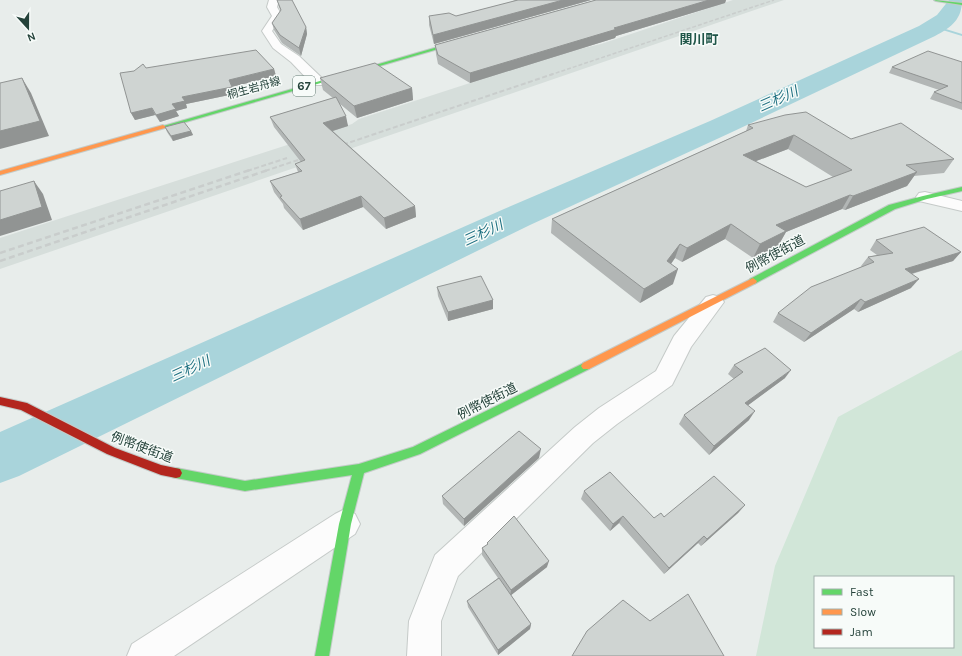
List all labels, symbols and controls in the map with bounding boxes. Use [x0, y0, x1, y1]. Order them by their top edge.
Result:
north arrow [8, 8, 48, 48]
text: N [25, 29, 37, 44]
district label: 関川町 [679, 32, 719, 47]
street label: 桐生岩舟線 [226, 74, 282, 102]
road number: 67 [293, 76, 315, 96]
water label: 三杉川 [755, 82, 802, 115]
water label: 三杉川 [460, 216, 507, 250]
street label: 例幣使街道 [743, 232, 807, 276]
water label: 三杉川 [167, 352, 214, 386]
street label: 例幣使街道 [455, 380, 519, 422]
street label: 例幣使街道 [109, 429, 175, 465]
legend [814, 576, 954, 648]
text: Fast [850, 585, 874, 599]
text: Slow [850, 605, 876, 619]
text: Jam [850, 625, 873, 639]

